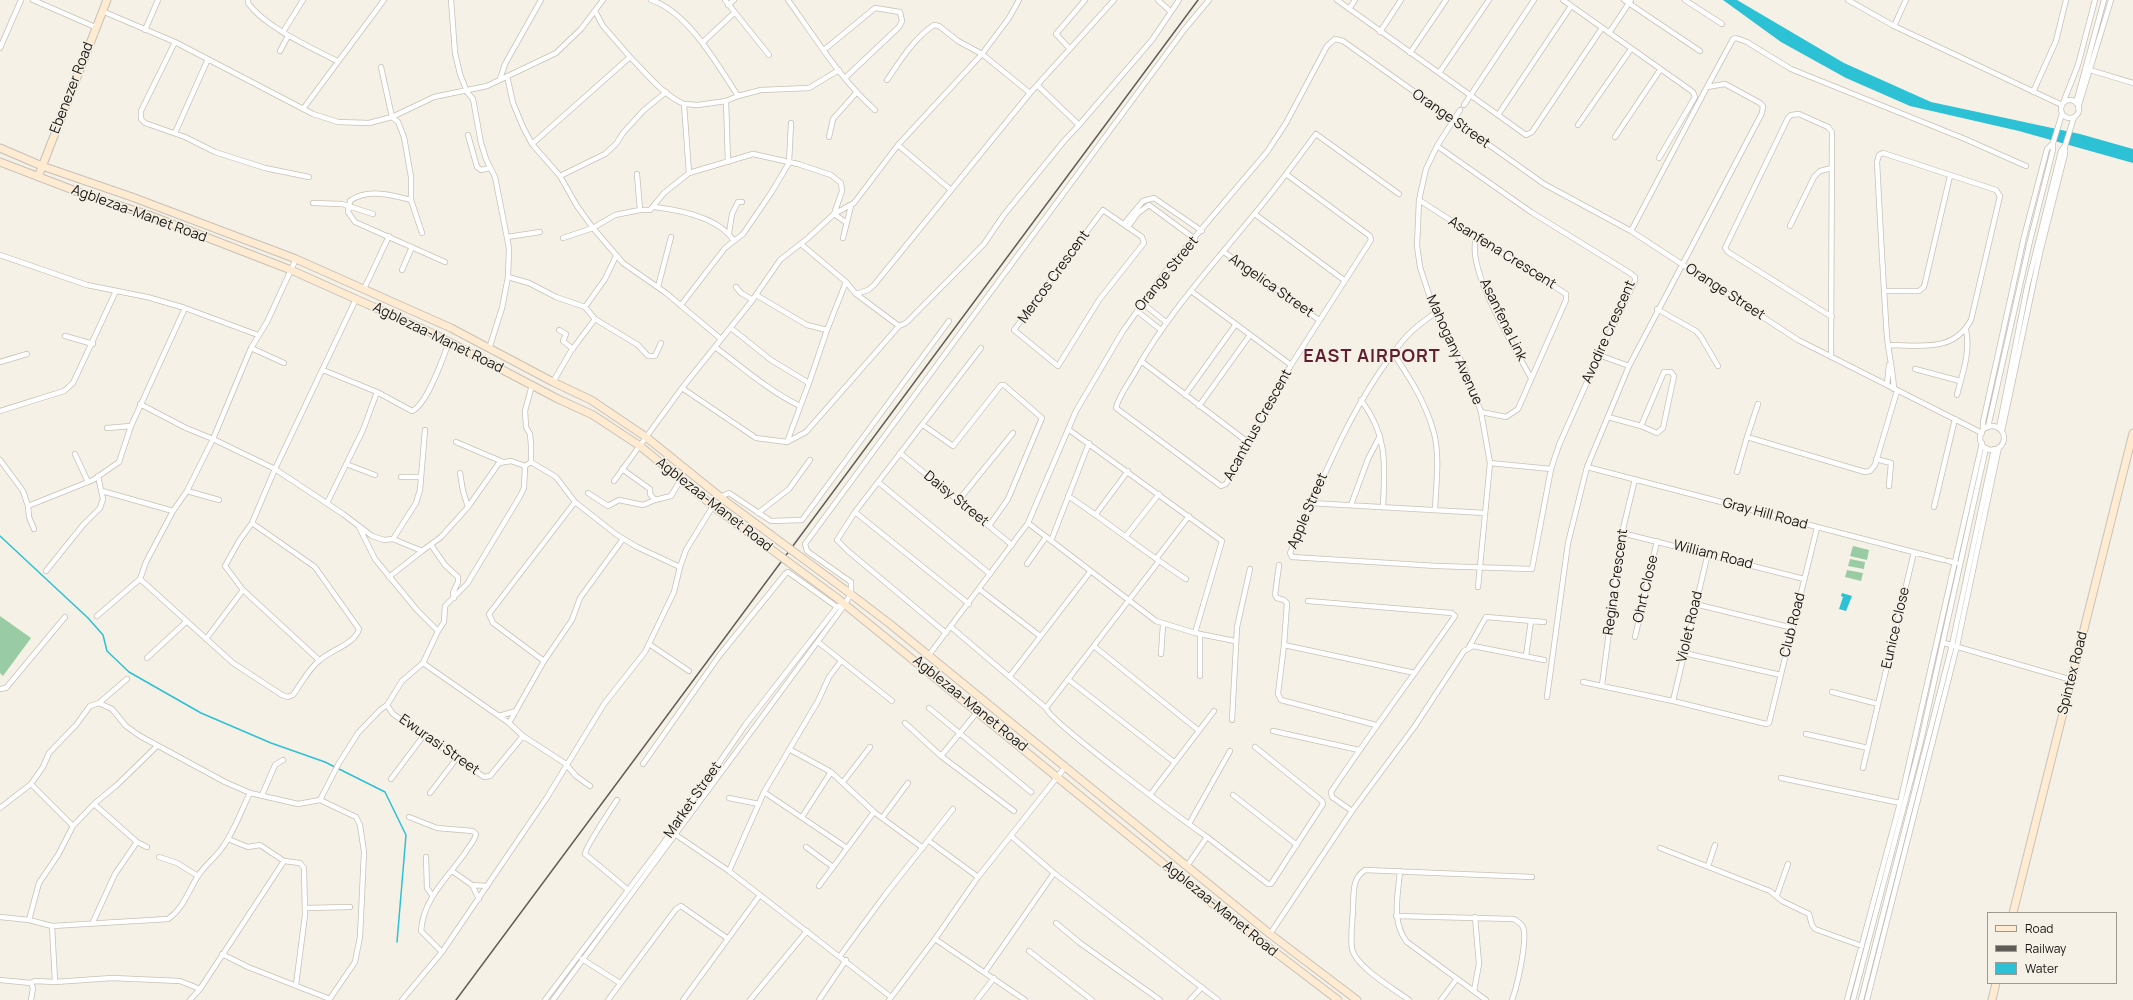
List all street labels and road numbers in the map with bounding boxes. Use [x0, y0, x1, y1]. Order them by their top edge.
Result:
street label: Ebenezer Road [47, 40, 97, 136]
street label: Orange Street [1409, 86, 1493, 152]
street label: Agblezaa-Manet Road [69, 182, 209, 246]
street label: Asanfena Crescent [1445, 213, 1559, 293]
street label: Mercos Crescent [1015, 227, 1093, 327]
street label: Orange Street [1132, 233, 1202, 315]
street label: Angelica Street [1225, 251, 1317, 321]
street label: Orange Street [1682, 260, 1768, 324]
street label: Asanfena Link [1476, 276, 1530, 364]
street label: Avodire Crescent [1579, 278, 1639, 386]
street label: Mahogany Avenue [1422, 293, 1486, 407]
street label: Agblezaa-Manet Road [370, 299, 506, 377]
street label: Acanthus Crescent [1220, 366, 1296, 484]
street label: Agblezaa-Manet Road [653, 454, 775, 556]
street label: Daisy Street [920, 468, 992, 530]
street label: Apple Street [1284, 471, 1332, 551]
street label: Gray Hill Road [1721, 495, 1809, 533]
street label: Regina Crescent [1600, 528, 1632, 636]
street label: William Road [1671, 537, 1755, 573]
street label: Ohrt Close [1630, 554, 1662, 624]
street label: Eunice Close [1878, 585, 1914, 671]
street label: Violet Road [1674, 590, 1706, 664]
street label: Club Road [1777, 591, 1809, 659]
street label: Spintex Road [2055, 630, 2091, 716]
street label: Agblezaa-Manet Road [909, 653, 1031, 755]
street label: Ewurasi Street [396, 711, 482, 779]
street label: Market Street [661, 759, 725, 841]
street label: Agblezaa-Manet Road [1159, 858, 1281, 960]

